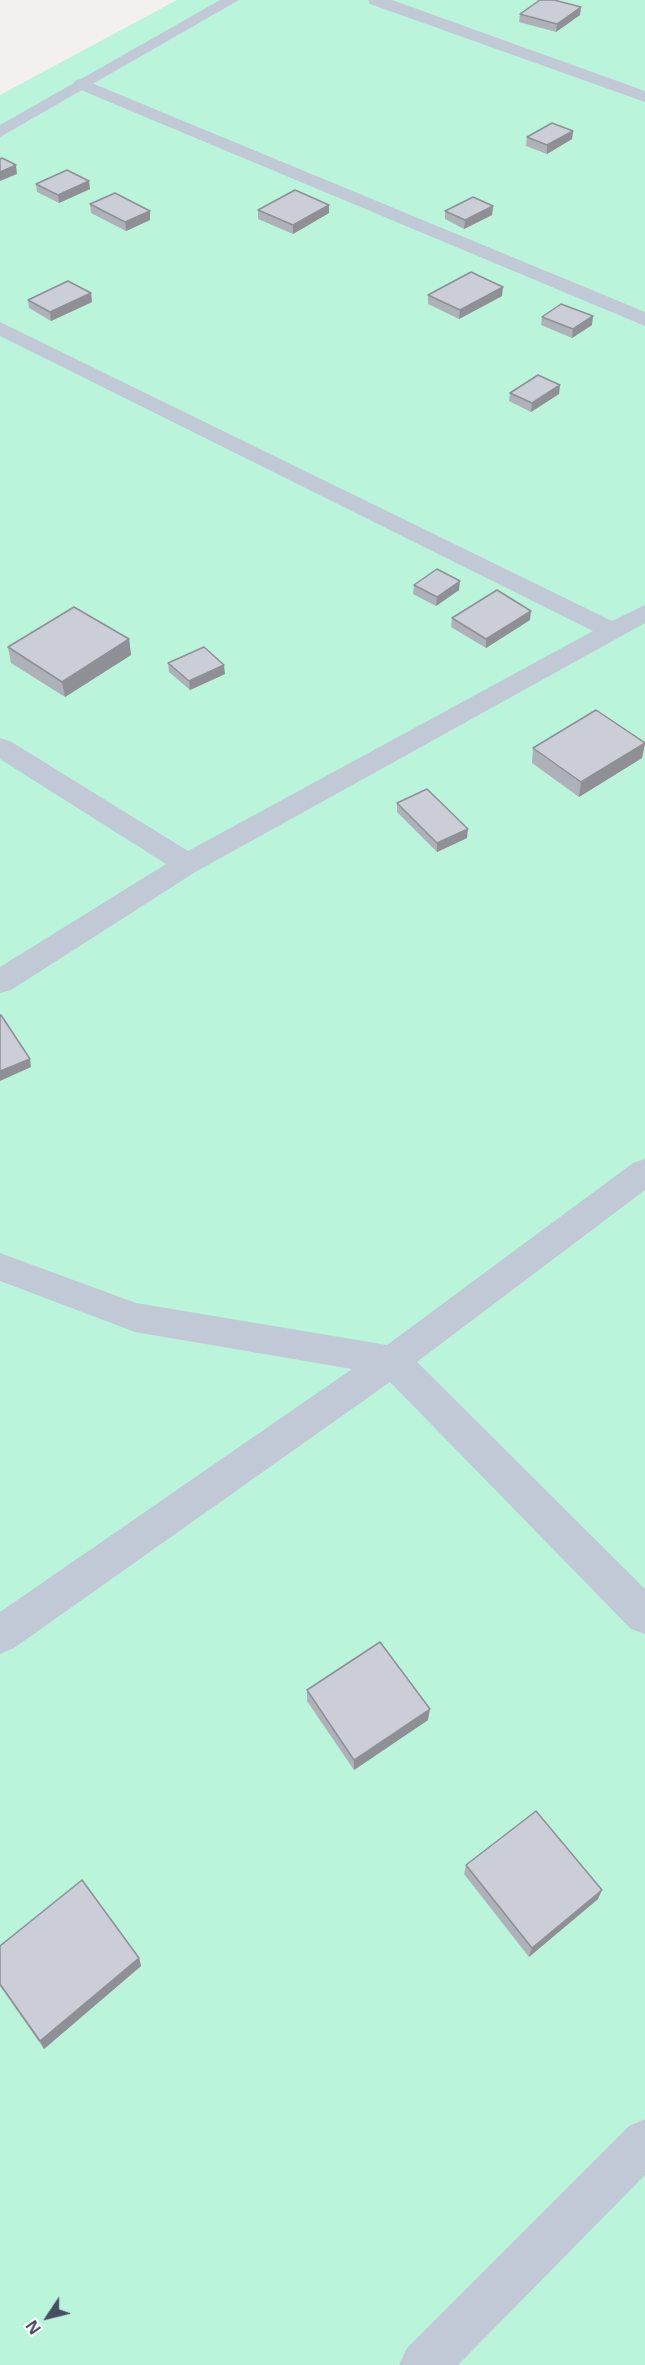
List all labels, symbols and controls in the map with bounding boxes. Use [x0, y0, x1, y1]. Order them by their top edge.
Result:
north arrow [18, 2287, 78, 2347]
text: N [21, 2316, 46, 2339]

